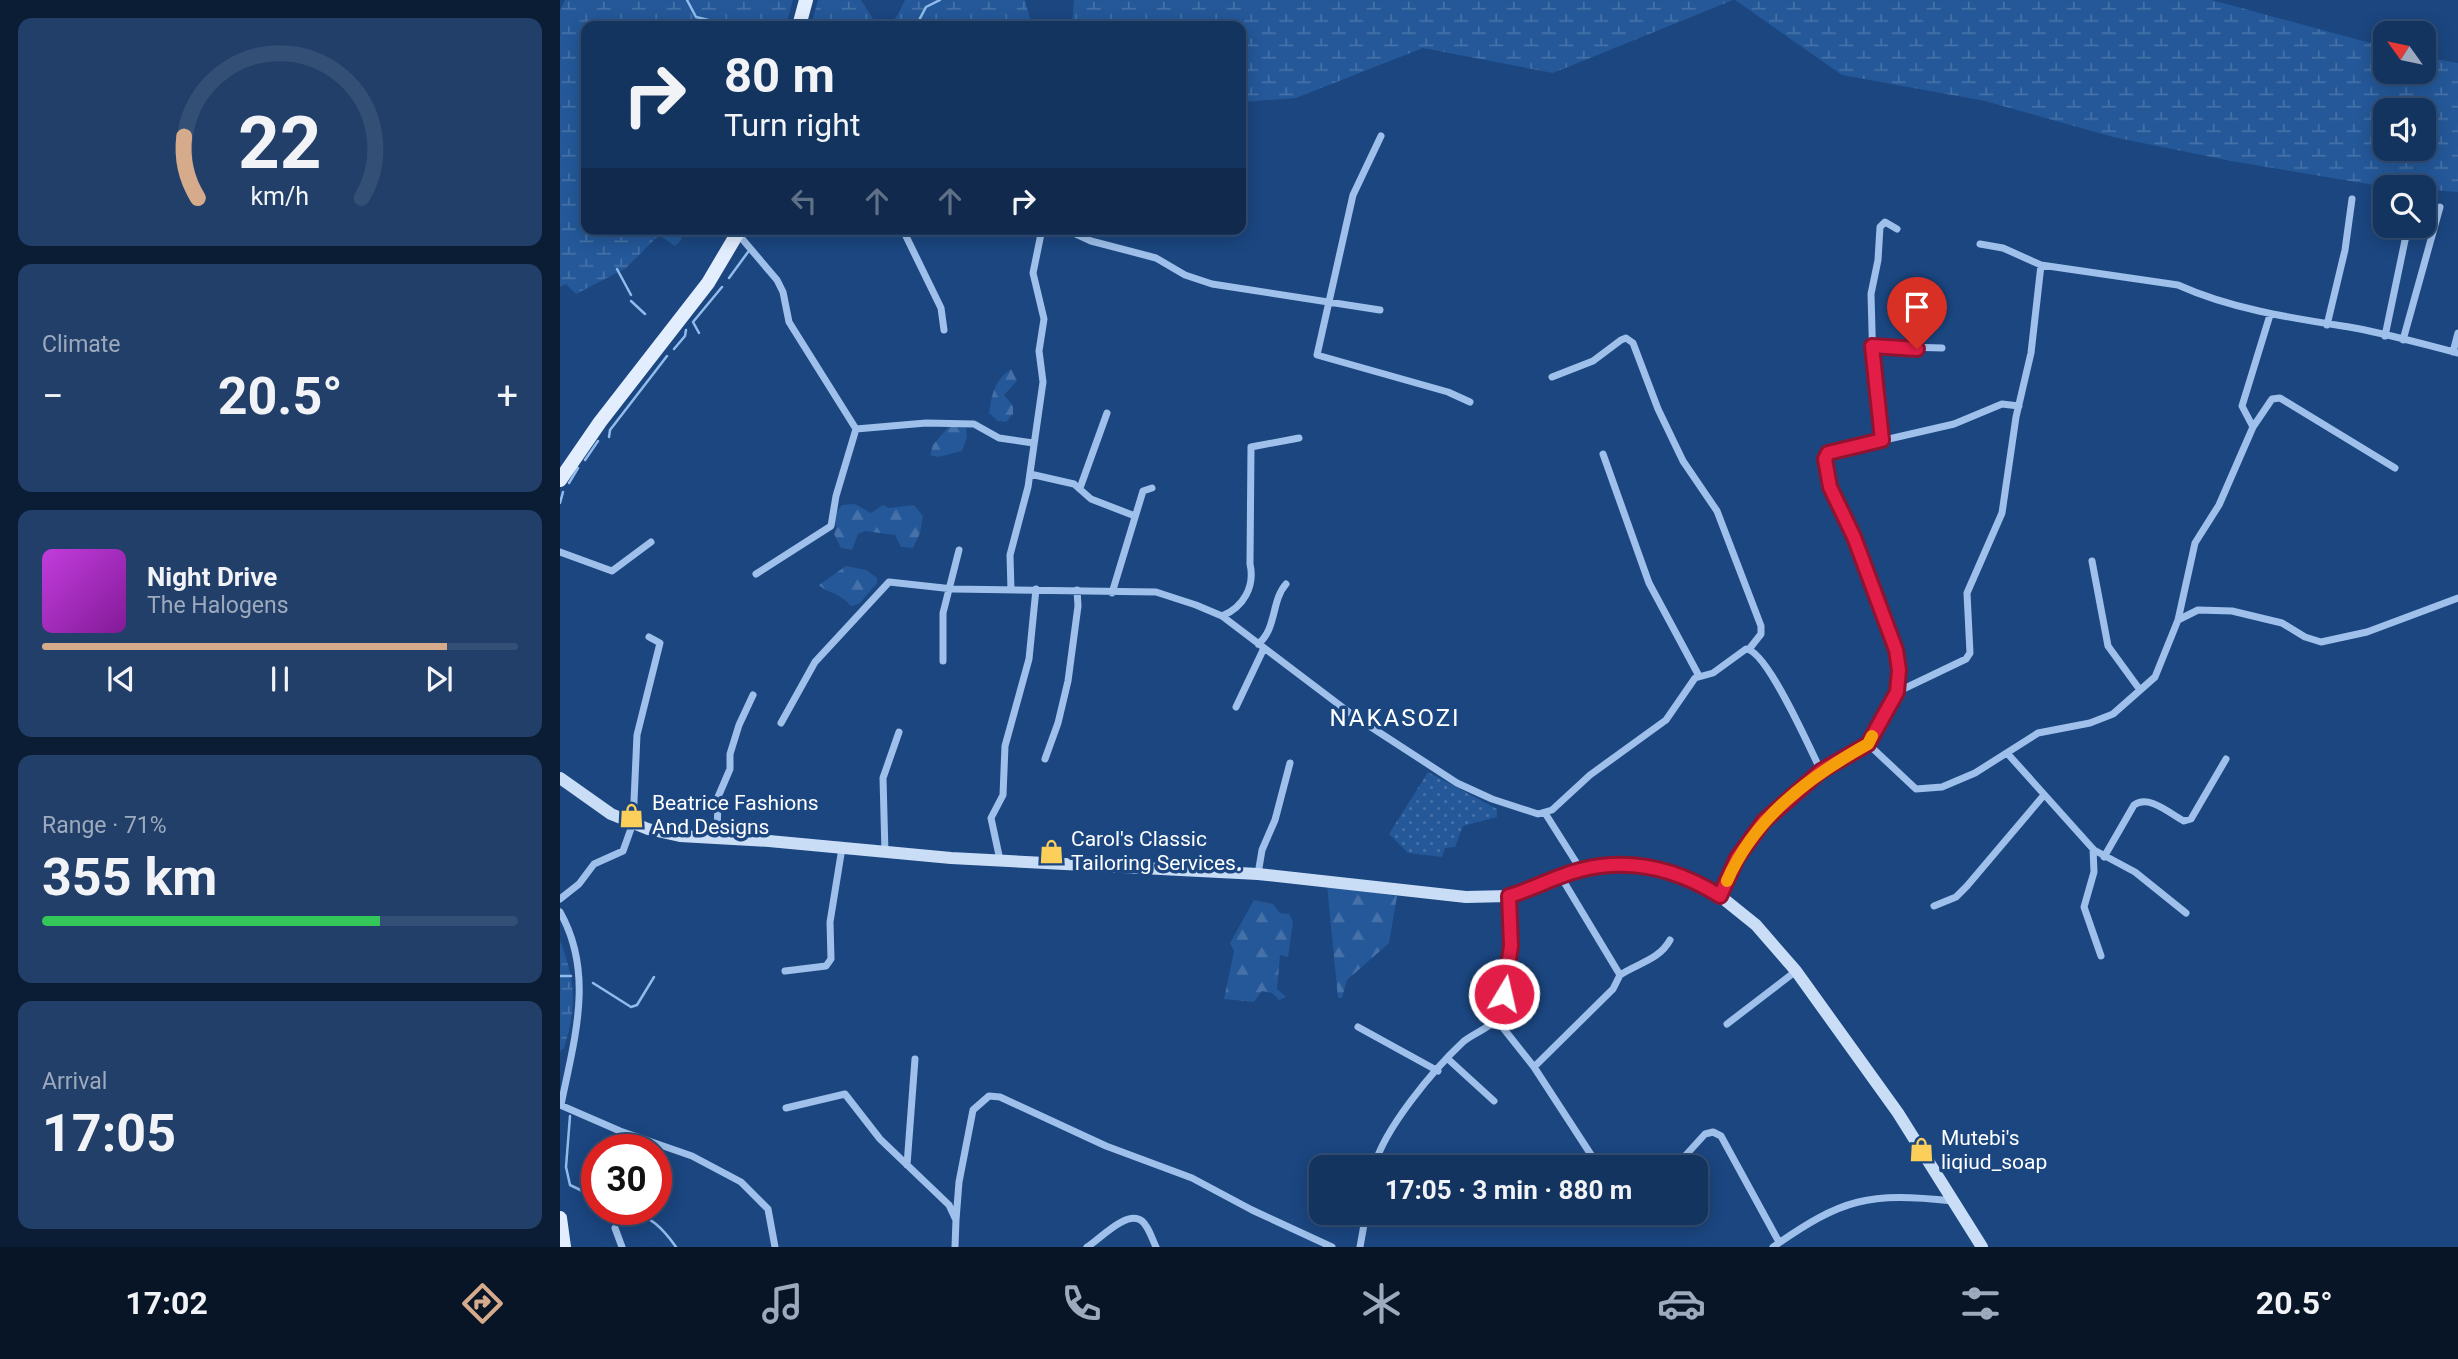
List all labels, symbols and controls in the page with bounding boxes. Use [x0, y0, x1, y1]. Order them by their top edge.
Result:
north arrow [2373, 21, 2436, 84]
map controls [2373, 21, 2436, 238]
text: 80 m [724, 47, 835, 104]
icon: right [609, 49, 700, 140]
button: sound [2373, 98, 2436, 161]
text: 22 [238, 100, 322, 186]
text: Turn right [724, 106, 860, 144]
button: search [2373, 175, 2436, 238]
text: km/h [251, 182, 309, 211]
icon: left [785, 182, 823, 220]
icon: ahead [858, 182, 896, 220]
icon: ahead [931, 182, 969, 220]
icon: right [1004, 182, 1042, 220]
pin [1887, 277, 1947, 349]
icon: arrive [1898, 288, 1936, 326]
text: Climate [42, 331, 121, 358]
text: 20.5° [218, 366, 343, 427]
text: − [42, 374, 64, 418]
text: + [496, 374, 518, 418]
text: Night Drive [147, 562, 277, 592]
text: The Halogens [147, 592, 289, 619]
icon: previous [102, 660, 140, 698]
icon: pause [261, 660, 299, 698]
icon: next [420, 660, 458, 698]
district label: NAKASOZI [1329, 704, 1461, 732]
place label: Beatrice Fashions And Designs [652, 791, 819, 839]
shop icon: Beatrice Fashions And Designs [618, 801, 646, 829]
text: Range · 71% [42, 812, 167, 839]
place label: Carol's Classic Tailoring Services. [1071, 827, 1242, 875]
shop icon: Carol's Classic Tailoring Services. [1037, 837, 1065, 865]
text: 355 km [42, 847, 217, 908]
position arrow [1467, 957, 1541, 1031]
text: Arrival [42, 1068, 107, 1095]
text: 17:05 [42, 1103, 176, 1164]
place label: Mutebi's liqiud_soap [1941, 1126, 2047, 1174]
speed limit sign: 30 [581, 1134, 672, 1225]
shop icon: Mutebi's liqiud_soap [1907, 1136, 1935, 1164]
text: 17:05 · 3 min · 880 m [1385, 1175, 1632, 1205]
icon: directions [458, 1279, 507, 1328]
icon: music [758, 1279, 807, 1328]
icon: phone [1057, 1279, 1106, 1328]
icon: climate [1357, 1279, 1406, 1328]
icon: car [1657, 1279, 1706, 1328]
icon: filters [1956, 1279, 2005, 1328]
text: 17:02 [125, 1284, 208, 1322]
text: 20.5° [2256, 1284, 2333, 1322]

